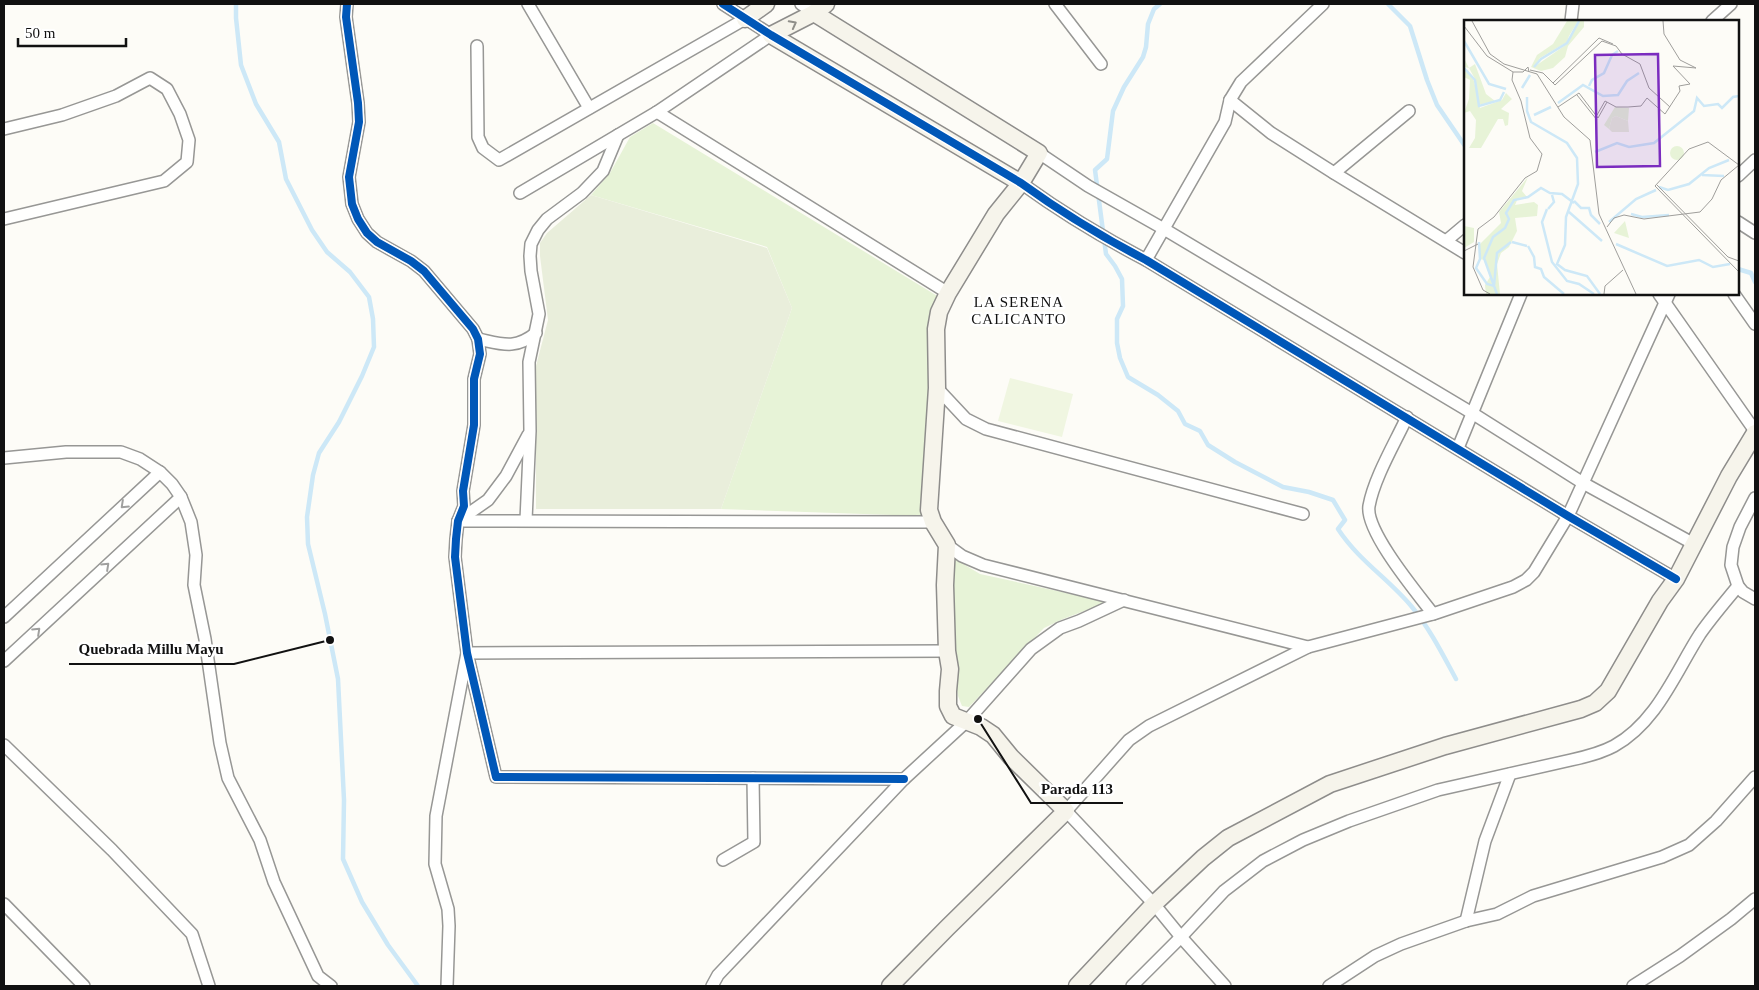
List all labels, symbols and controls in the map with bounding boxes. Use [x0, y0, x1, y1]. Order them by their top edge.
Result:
scale bar [18, 15, 125, 47]
one-way arrow [787, 20, 796, 30]
inset map [1464, 20, 1739, 295]
text: 50 m [25, 25, 56, 41]
district label: LA SERENA CALICANTO [971, 294, 1067, 327]
one-way arrow [120, 499, 129, 508]
one-way arrow [100, 563, 109, 572]
one-way arrow [31, 628, 40, 637]
callout: Quebrada Millu Mayu [69, 634, 234, 664]
text: Quebrada Millu Mayu [78, 641, 224, 657]
callout: Parada 113 [1031, 773, 1123, 803]
text: Parada 113 [1041, 781, 1113, 797]

